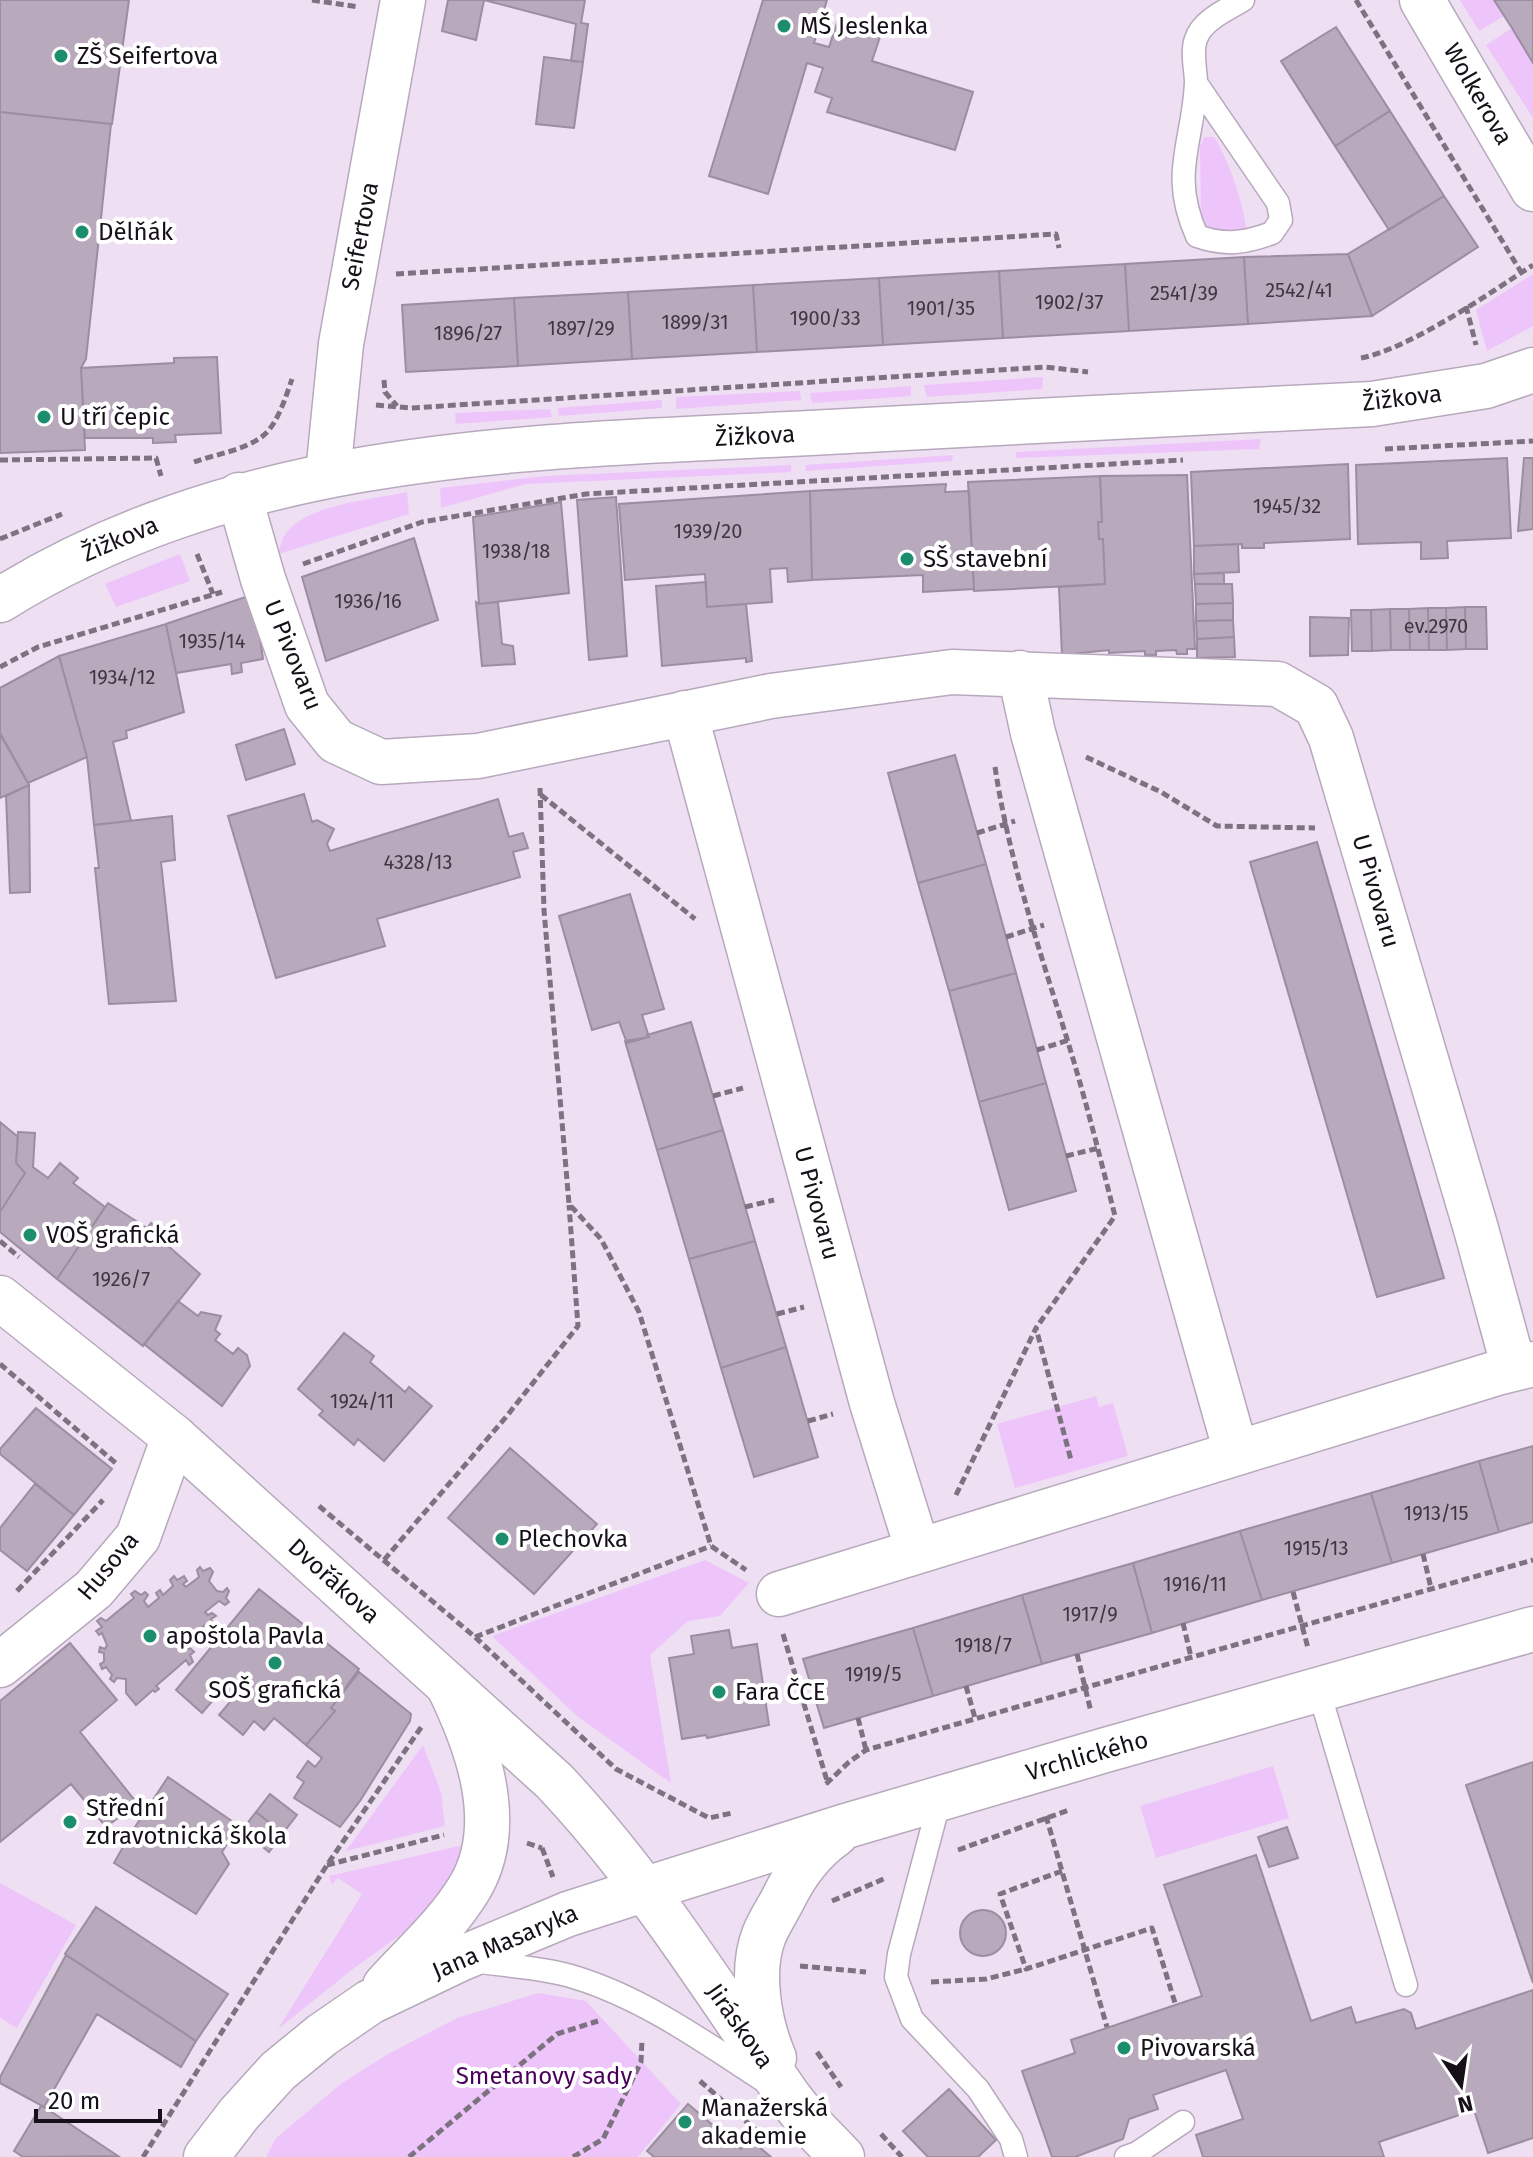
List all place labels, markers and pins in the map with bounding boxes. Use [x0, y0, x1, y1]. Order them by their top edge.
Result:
place label: MŠ Jeslenka [800, 11, 928, 40]
marker: MŠ Jeslenka [775, 17, 793, 35]
place label: ZŠ Seifertova [77, 41, 218, 70]
marker: ZŠ Seifertova [52, 47, 70, 65]
place label: Dělňák [98, 218, 174, 246]
marker: Dělňák [73, 223, 91, 241]
place label: U tří čepic [60, 403, 170, 431]
marker: U tří čepic [35, 408, 53, 426]
place label: SŠ stavební [923, 544, 1048, 573]
marker: SŠ stavební [898, 550, 916, 568]
place label: VOŠ grafická [46, 1220, 180, 1249]
marker: VOŠ grafická [21, 1226, 39, 1244]
place label: Plechovka [518, 1525, 628, 1553]
marker: Plechovka [493, 1530, 511, 1548]
place label: apoštola Pavla [166, 1622, 324, 1650]
marker: apoštola Pavla [141, 1627, 159, 1645]
marker: SOŠ grafická [266, 1654, 284, 1672]
place label: SOŠ grafická [208, 1675, 342, 1704]
place label: Fara ČCE [735, 1677, 825, 1706]
marker: Fara ČCE [710, 1683, 728, 1701]
place label: Střední zdravotnická škola [86, 1794, 287, 1850]
marker: Střední zdravotnická škola [61, 1813, 79, 1831]
place label: Pivovarská [1140, 2034, 1256, 2062]
marker: Pivovarská [1115, 2039, 1133, 2057]
place label: Manažerská akademie [701, 2094, 828, 2150]
marker: Manažerská akademie [676, 2113, 694, 2131]

